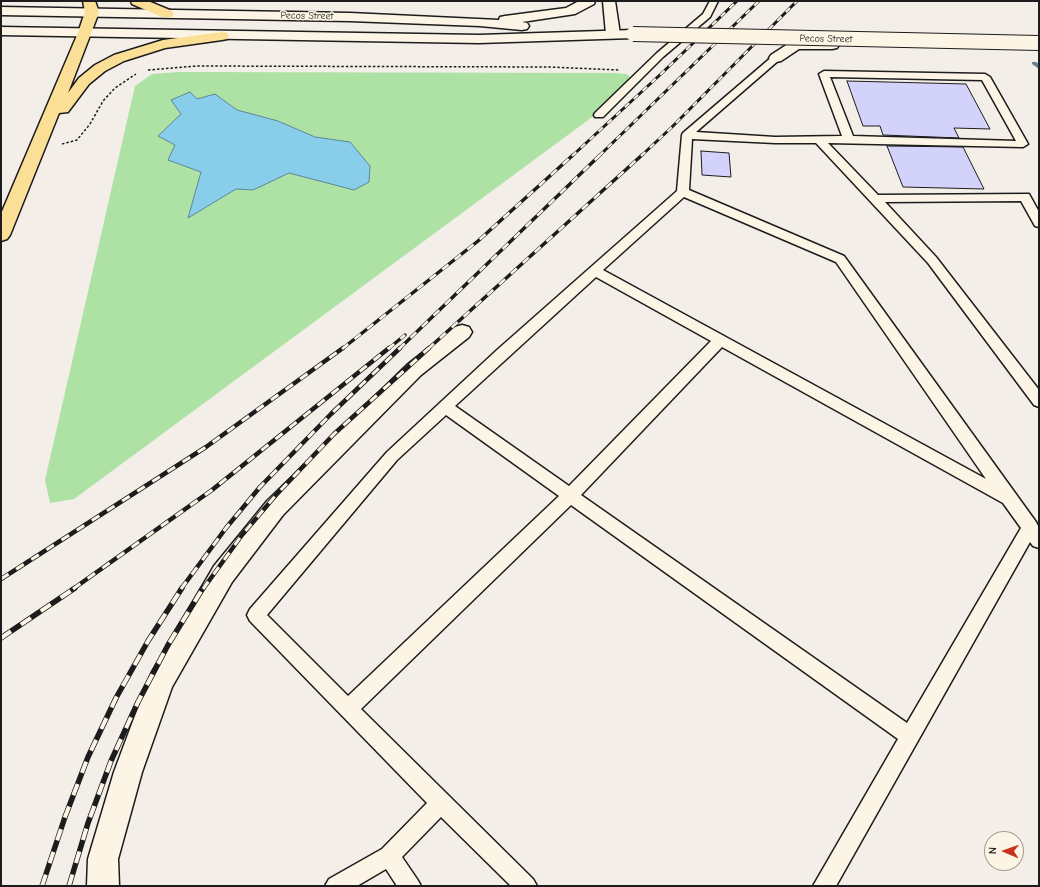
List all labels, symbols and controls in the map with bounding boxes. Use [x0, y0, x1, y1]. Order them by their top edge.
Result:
street label: Pecos Street [281, 10, 333, 22]
street label: Pecos Street [800, 33, 852, 45]
north arrow [984, 831, 1024, 871]
text: N [986, 847, 999, 854]

